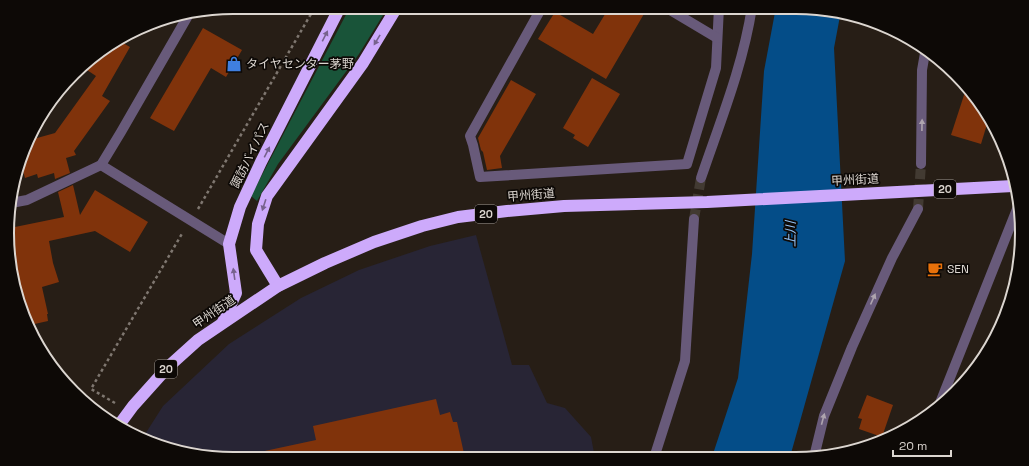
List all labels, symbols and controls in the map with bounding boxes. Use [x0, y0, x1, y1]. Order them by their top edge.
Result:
one-way arrow [322, 30, 329, 41]
one-way arrow [374, 34, 381, 46]
shop icon: タイヤセンター茅野 [225, 55, 243, 73]
place label: タイヤセンター茅野 [246, 56, 354, 72]
one-way arrow [919, 118, 925, 131]
street label: 諏訪バイパス [227, 119, 273, 191]
one-way arrow [263, 146, 270, 157]
street label: 甲州街道 [831, 171, 879, 189]
road number: 20 [934, 180, 956, 198]
street label: 甲州街道 [506, 185, 556, 205]
one-way arrow [261, 199, 267, 211]
road number: 20 [475, 205, 497, 223]
water label: 上川 [782, 219, 799, 247]
cafe icon: SEN [926, 260, 944, 278]
place label: SEN [947, 261, 969, 277]
one-way arrow [231, 268, 237, 280]
street label: 甲州街道 [190, 292, 238, 332]
one-way arrow [870, 294, 876, 305]
road number: 20 [155, 360, 177, 378]
one-way arrow [820, 413, 826, 425]
scale bar [893, 432, 951, 458]
text: 20 m [899, 438, 927, 454]

